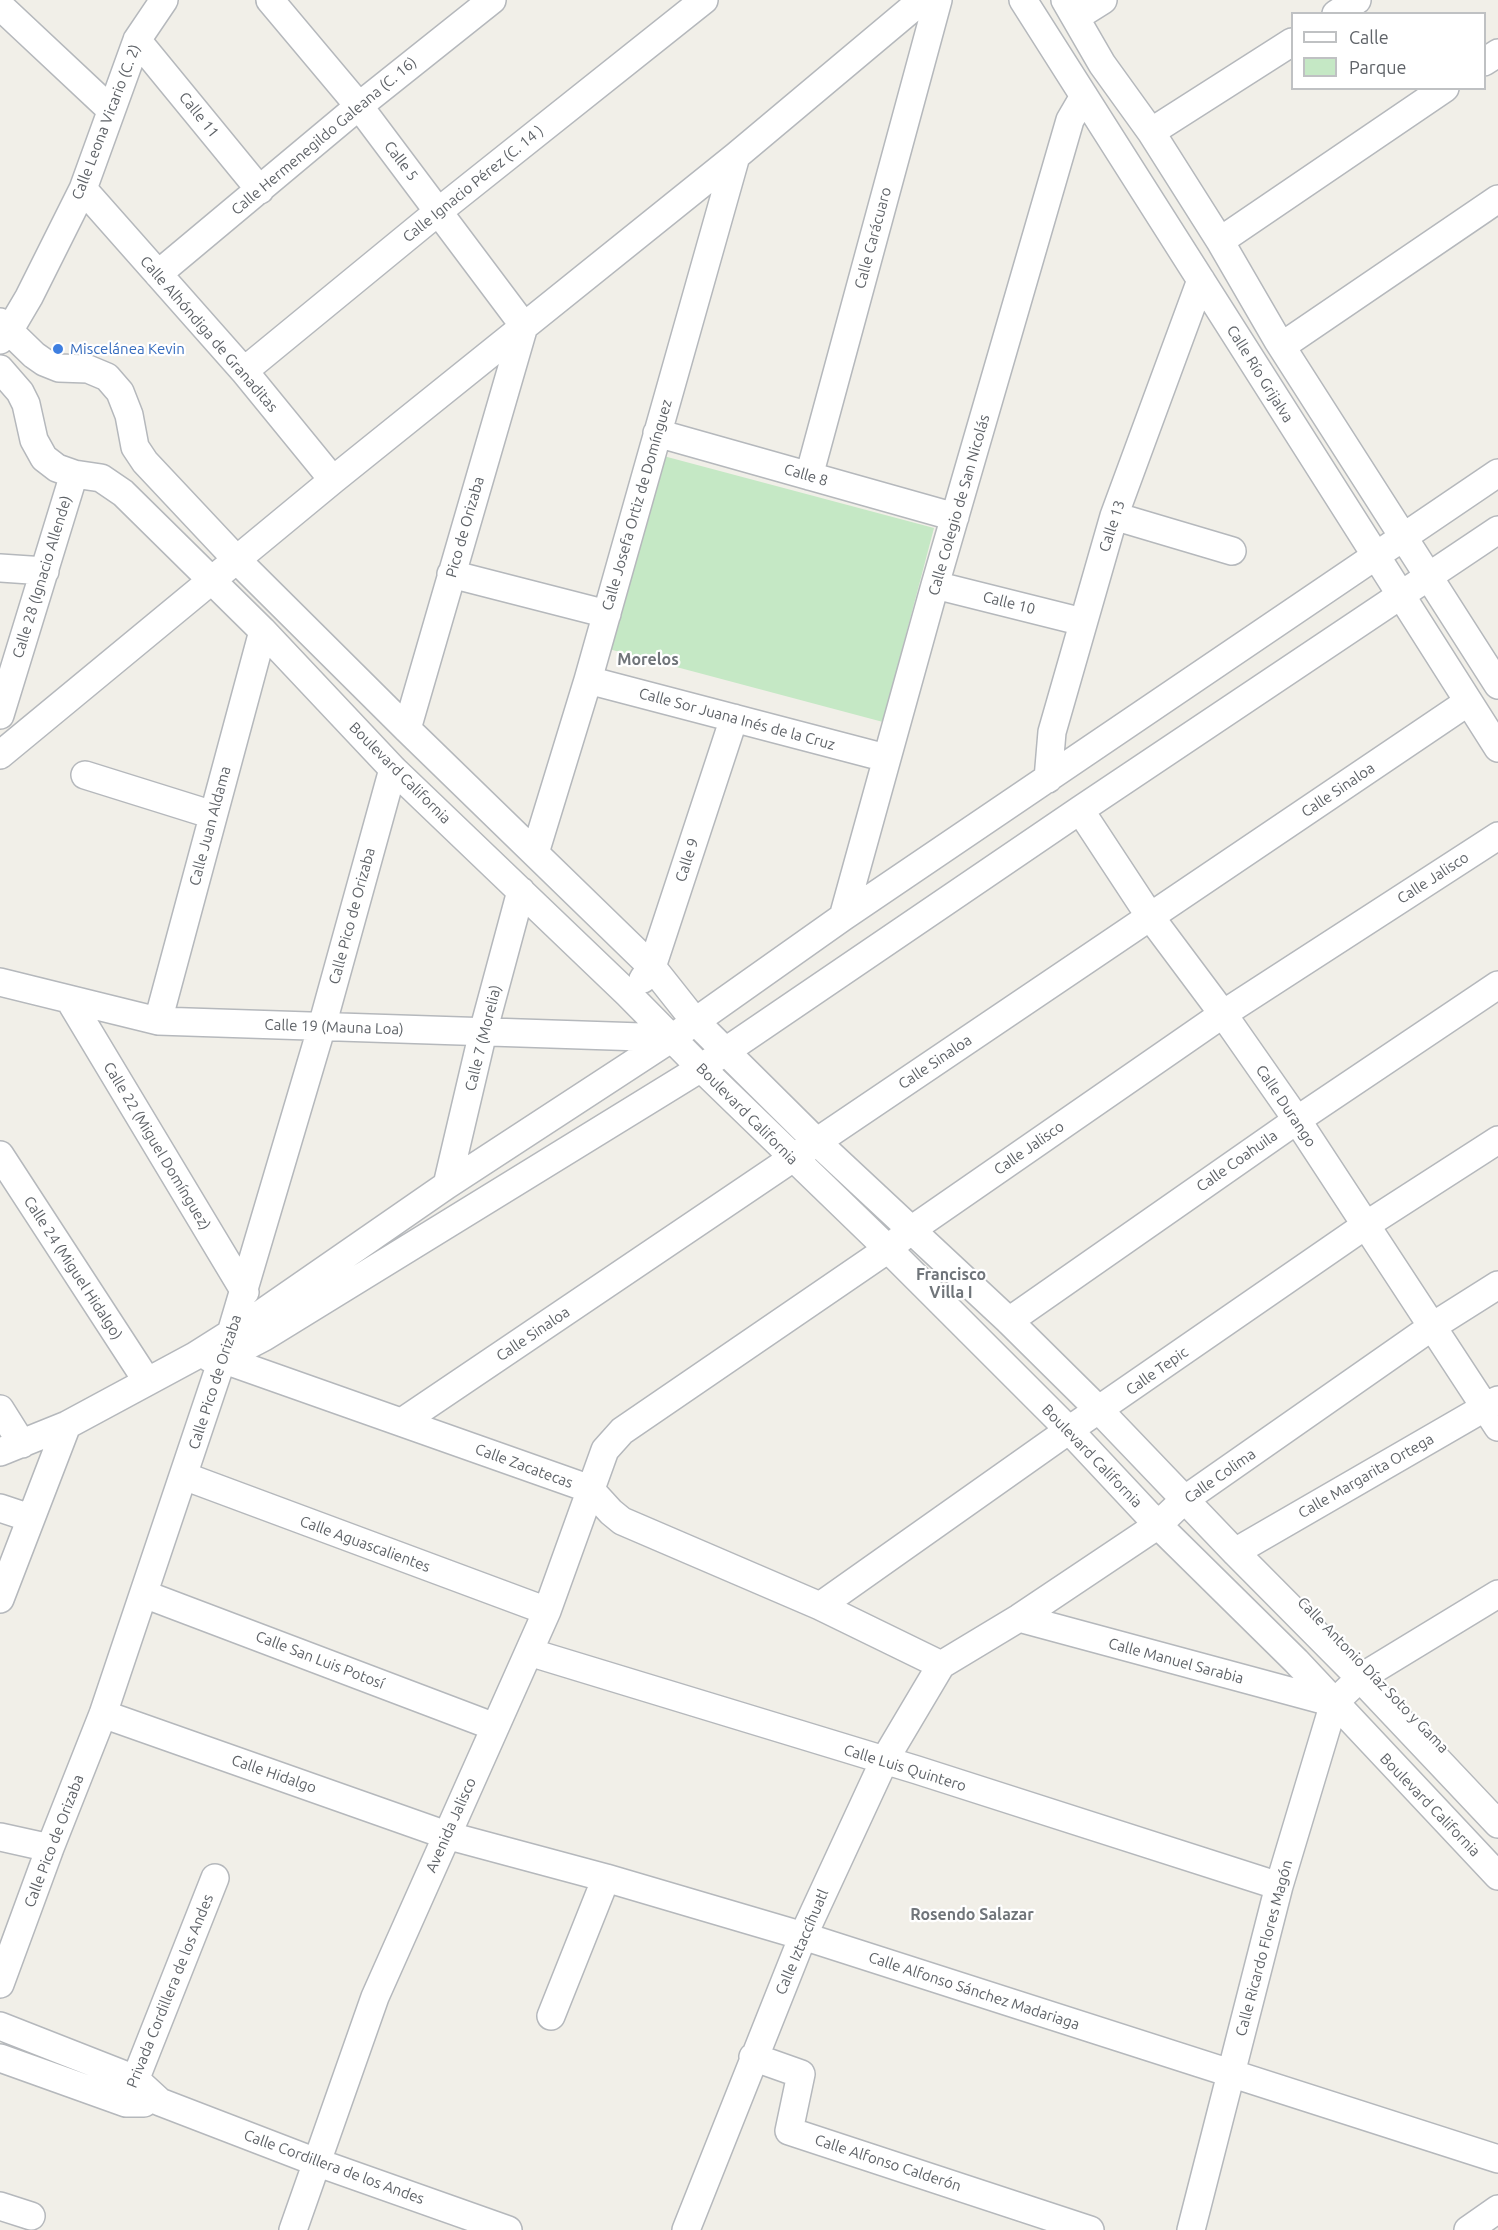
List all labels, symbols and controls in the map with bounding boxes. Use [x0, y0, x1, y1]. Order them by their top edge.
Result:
legend [1291, 12, 1486, 90]
text: Calle [1349, 27, 1389, 47]
street label: Calle Leona Vicario (C. 2) [68, 42, 144, 202]
street label: Calle Hermenegildo Galeana (C. 16) [228, 53, 420, 219]
text: Parque [1349, 57, 1406, 77]
street label: Calle 11 [175, 89, 223, 141]
street label: Calle Ignacio Pérez (C. 14 ) [399, 122, 547, 246]
street label: Calle 5 [380, 138, 422, 184]
street label: Calle Carácuaro [851, 185, 895, 291]
street label: Calle Alhóndiga de Granaditas [136, 252, 282, 416]
street label: Calle Río Grijalva [1223, 322, 1297, 426]
place label: Miscelánea Kevin [70, 340, 185, 358]
marker: Miscelánea Kevin [51, 342, 65, 356]
street label: Calle Josefa Ortiz de Domínguez [598, 397, 676, 613]
street label: Calle Colegio de San Nicolás [925, 412, 993, 598]
street label: Calle 8 [782, 460, 830, 490]
street label: Pico de Orizaba [442, 474, 488, 580]
street label: Calle 28 (Ignacio Allende) [9, 493, 75, 661]
street label: Calle 13 [1095, 498, 1129, 554]
street label: Calle 10 [981, 588, 1037, 618]
district label: Morelos [617, 650, 679, 670]
street label: Calle Sor Juana Inés de la Cruz [637, 684, 837, 754]
street label: Boulevard California [345, 718, 455, 828]
street label: Calle Sinaloa [1298, 759, 1378, 821]
street label: Calle Juan Aldama [185, 764, 235, 888]
street label: Calle 9 [671, 836, 703, 884]
street label: Calle Pico de Orizaba [325, 846, 379, 986]
street label: Calle Jalisco [1394, 848, 1472, 908]
street label: Calle 7 (Morelia) [461, 983, 505, 1093]
street label: Calle 19 (Mauna Loa) [264, 1016, 404, 1038]
street label: Calle Sinaloa [895, 1031, 975, 1093]
street label: Calle 22 (Miguel Domínguez) [100, 1059, 214, 1233]
street label: Boulevard California [692, 1059, 802, 1169]
street label: Calle Durango [1252, 1062, 1320, 1150]
street label: Calle Jalisco [991, 1117, 1067, 1179]
street label: Calle Coahuila [1193, 1126, 1281, 1196]
street label: Calle 24 (Miguel Hidalgo) [20, 1193, 126, 1343]
district label: Francisco Villa I [916, 1265, 986, 1303]
street label: Calle Sinaloa [493, 1303, 573, 1365]
street label: Calle Pico de Orizaba [185, 1312, 245, 1452]
street label: Calle Tepic [1122, 1343, 1192, 1399]
street label: Boulevard California [1038, 1401, 1146, 1511]
street label: Calle Margarita Ortega [1295, 1430, 1437, 1522]
street label: Calle Zacatecas [473, 1440, 575, 1492]
street label: Calle Colima [1181, 1445, 1259, 1507]
street label: Calle Aguascalientes [297, 1512, 433, 1576]
street label: Calle Antonio Díaz Soto y Gama [1294, 1593, 1452, 1757]
street label: Calle San Luis Potosí [253, 1627, 387, 1693]
street label: Calle Manuel Sarabia [1106, 1634, 1246, 1688]
street label: Calle Luis Quintero [842, 1741, 968, 1795]
street label: Boulevard California [1376, 1750, 1484, 1860]
street label: Calle Hidalgo [229, 1751, 319, 1797]
street label: Calle Pico de Orizaba [20, 1772, 88, 1910]
street label: Avenida Jalisco [422, 1775, 480, 1875]
street label: Calle Ricardo Flores Magón [1232, 1858, 1296, 2038]
street label: Calle Iztaccíhuatl [772, 1886, 832, 1998]
street label: Privada Cordillera de los Andes [123, 1892, 217, 2090]
district label: Rosendo Salazar [910, 1905, 1034, 1925]
street label: Calle Alfonso Sánchez Madariaga [866, 1948, 1082, 2034]
street label: Calle Cordillera de los Andes [241, 2126, 427, 2208]
street label: Calle Alfonso Calderón [813, 2131, 963, 2195]

